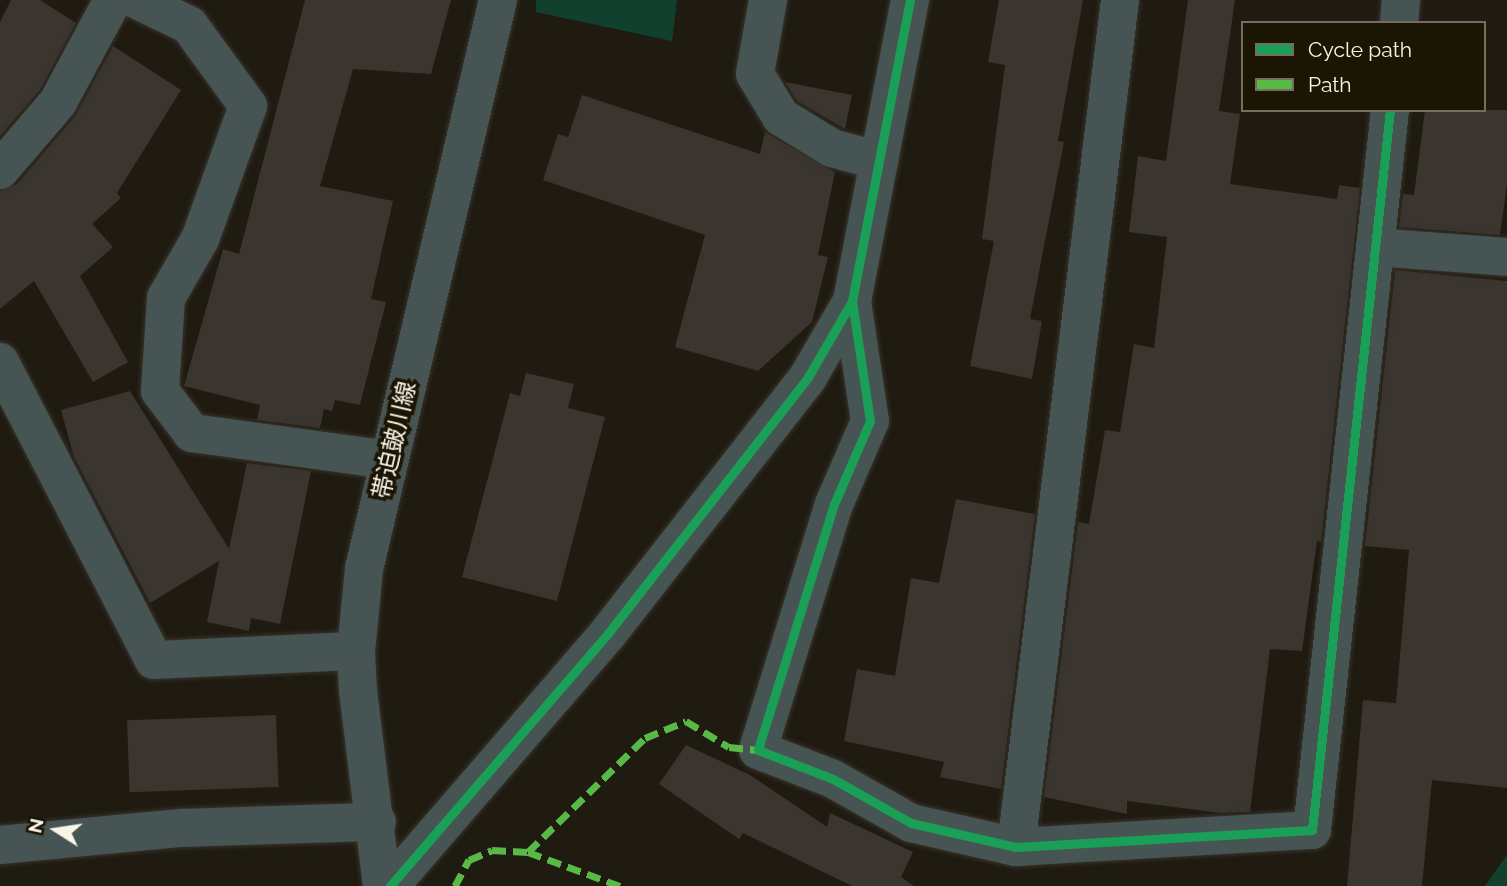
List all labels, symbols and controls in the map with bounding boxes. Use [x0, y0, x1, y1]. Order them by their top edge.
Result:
legend [1241, 21, 1486, 112]
text: Cycle path [1308, 37, 1412, 62]
text: Path [1308, 72, 1352, 97]
street label: 帯迫皷川線 [366, 378, 422, 502]
north arrow [21, 795, 91, 865]
text: N [23, 816, 48, 835]

